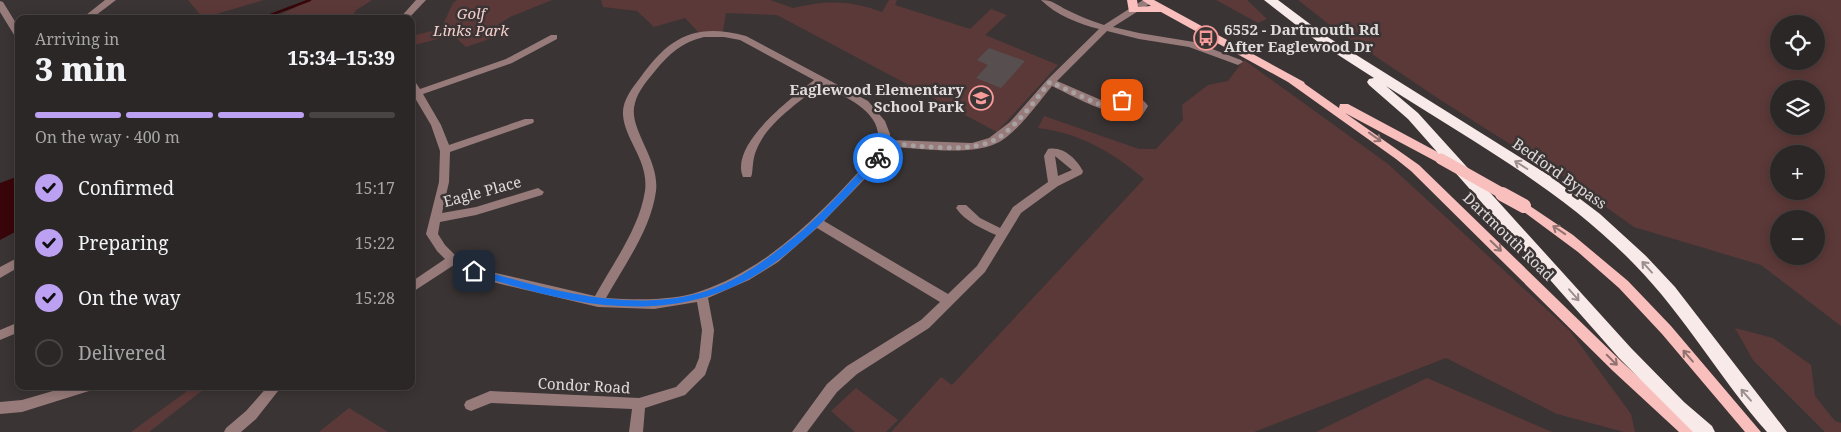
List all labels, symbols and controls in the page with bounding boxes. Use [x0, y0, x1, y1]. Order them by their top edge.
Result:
park label: Golf Links Park [432, 3, 509, 40]
map controls [1770, 15, 1825, 265]
button: locate [1770, 15, 1825, 70]
place label: 6552 - Dartmouth Rd After Eaglewood Dr [1224, 19, 1379, 56]
bus stop icon: 6552 - Dartmouth Rd After Eaglewood Dr [1193, 25, 1219, 51]
text: Arriving in [35, 28, 119, 50]
text: 15:34–15:39 [287, 45, 395, 71]
text: 3 min [35, 47, 127, 90]
place label: Eaglewood Elementary School Park [789, 79, 964, 116]
pin [1101, 79, 1143, 121]
button: layers [1770, 80, 1825, 135]
school or university icon: Eaglewood Elementary School Park [968, 85, 994, 111]
icon: bag [1108, 86, 1136, 114]
text: On the way · 400 m [35, 126, 180, 148]
one-way arrow [1368, 132, 1382, 142]
courier [853, 133, 903, 183]
street label: Bedford Bypass [1509, 133, 1611, 213]
icon: bike [864, 144, 892, 172]
button: + [1770, 145, 1825, 200]
one-way arrow [1515, 159, 1529, 169]
street label: Eagle Place [441, 171, 523, 211]
icon: check [35, 174, 63, 202]
text: Confirmed [78, 175, 174, 201]
text: 15:17 [355, 177, 395, 199]
street label: Dartmouth Road [1459, 188, 1559, 284]
button: − [1770, 210, 1825, 265]
one-way arrow [1553, 225, 1567, 235]
icon: check [35, 229, 63, 257]
text: Preparing [78, 230, 168, 256]
text: 15:22 [355, 232, 395, 254]
one-way arrow [1490, 240, 1502, 252]
pin [453, 250, 495, 292]
icon: home [460, 257, 488, 285]
one-way arrow [1641, 260, 1653, 273]
icon: check [35, 284, 63, 312]
text: On the way [78, 285, 181, 311]
text: 15:28 [355, 287, 395, 309]
one-way arrow [1569, 289, 1580, 302]
text: Delivered [78, 340, 166, 366]
one-way arrow [1682, 350, 1693, 363]
one-way arrow [1605, 354, 1618, 366]
street label: Condor Road [537, 373, 631, 397]
one-way arrow [1741, 389, 1752, 402]

